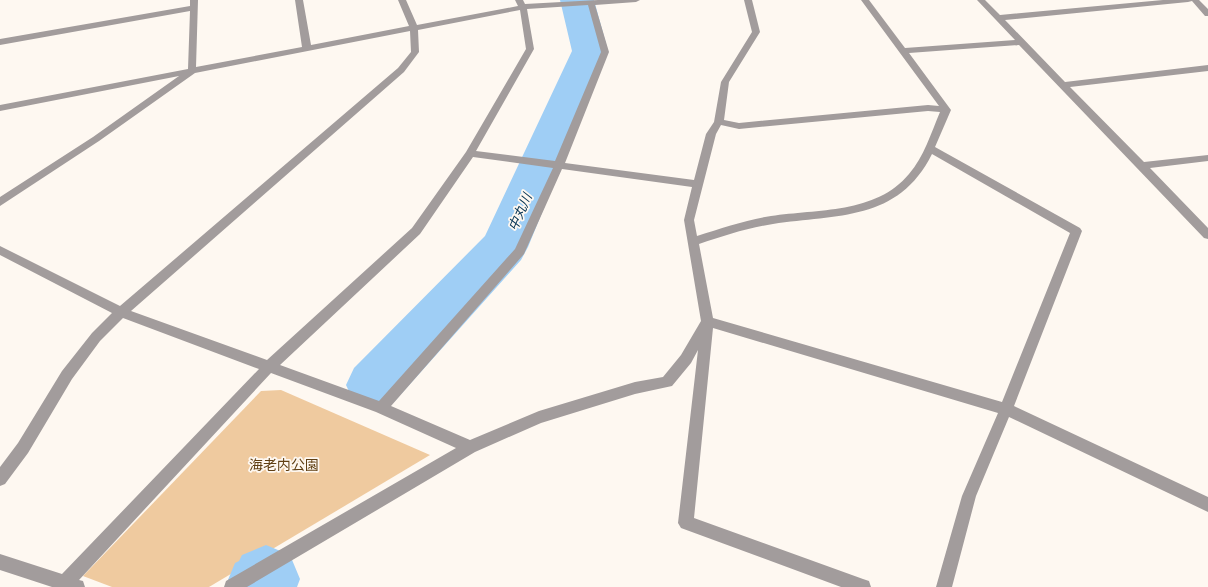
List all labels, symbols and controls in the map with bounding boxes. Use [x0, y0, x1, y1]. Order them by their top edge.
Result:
water label: 中丸川 [504, 189, 537, 233]
park label: 海老内公園 [249, 456, 319, 474]

